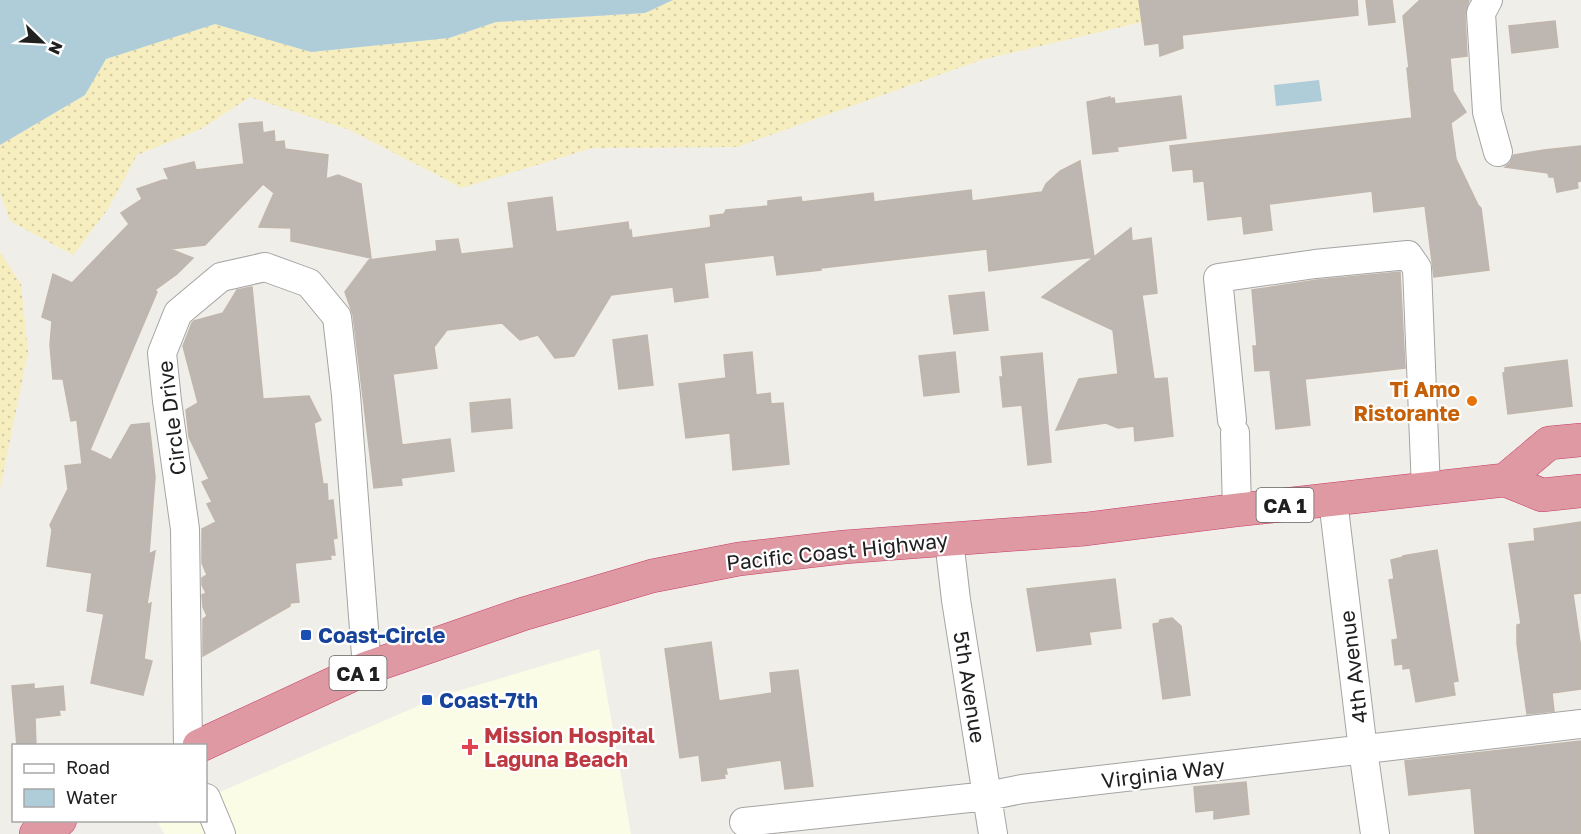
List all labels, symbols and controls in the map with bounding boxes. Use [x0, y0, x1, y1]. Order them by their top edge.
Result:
north arrow [12, 12, 72, 72]
text: N [44, 38, 67, 58]
street label: Circle Drive [151, 359, 191, 477]
place label: Ti Amo Ristorante [1353, 376, 1460, 426]
marker: Ti Amo Ristorante [1465, 394, 1479, 408]
road number: CA 1 [1256, 488, 1314, 522]
street label: Pacific Coast Highway [725, 526, 949, 576]
street label: 4th Avenue [1333, 609, 1373, 725]
place label: Coast-Circle [318, 622, 445, 648]
marker: Coast-Circle [299, 628, 313, 642]
street label: 5th Avenue [948, 629, 992, 745]
road number: CA 1 [330, 656, 386, 690]
place label: Coast-7th [439, 687, 538, 713]
marker: Coast-7th [420, 693, 434, 707]
place label: Mission Hospital Laguna Beach [484, 722, 655, 772]
marker: Mission Hospital Laguna Beach [461, 738, 479, 756]
legend [12, 744, 207, 822]
street label: Virginia Way [1100, 752, 1227, 793]
text: Road [66, 756, 110, 778]
text: Water [66, 786, 117, 808]

